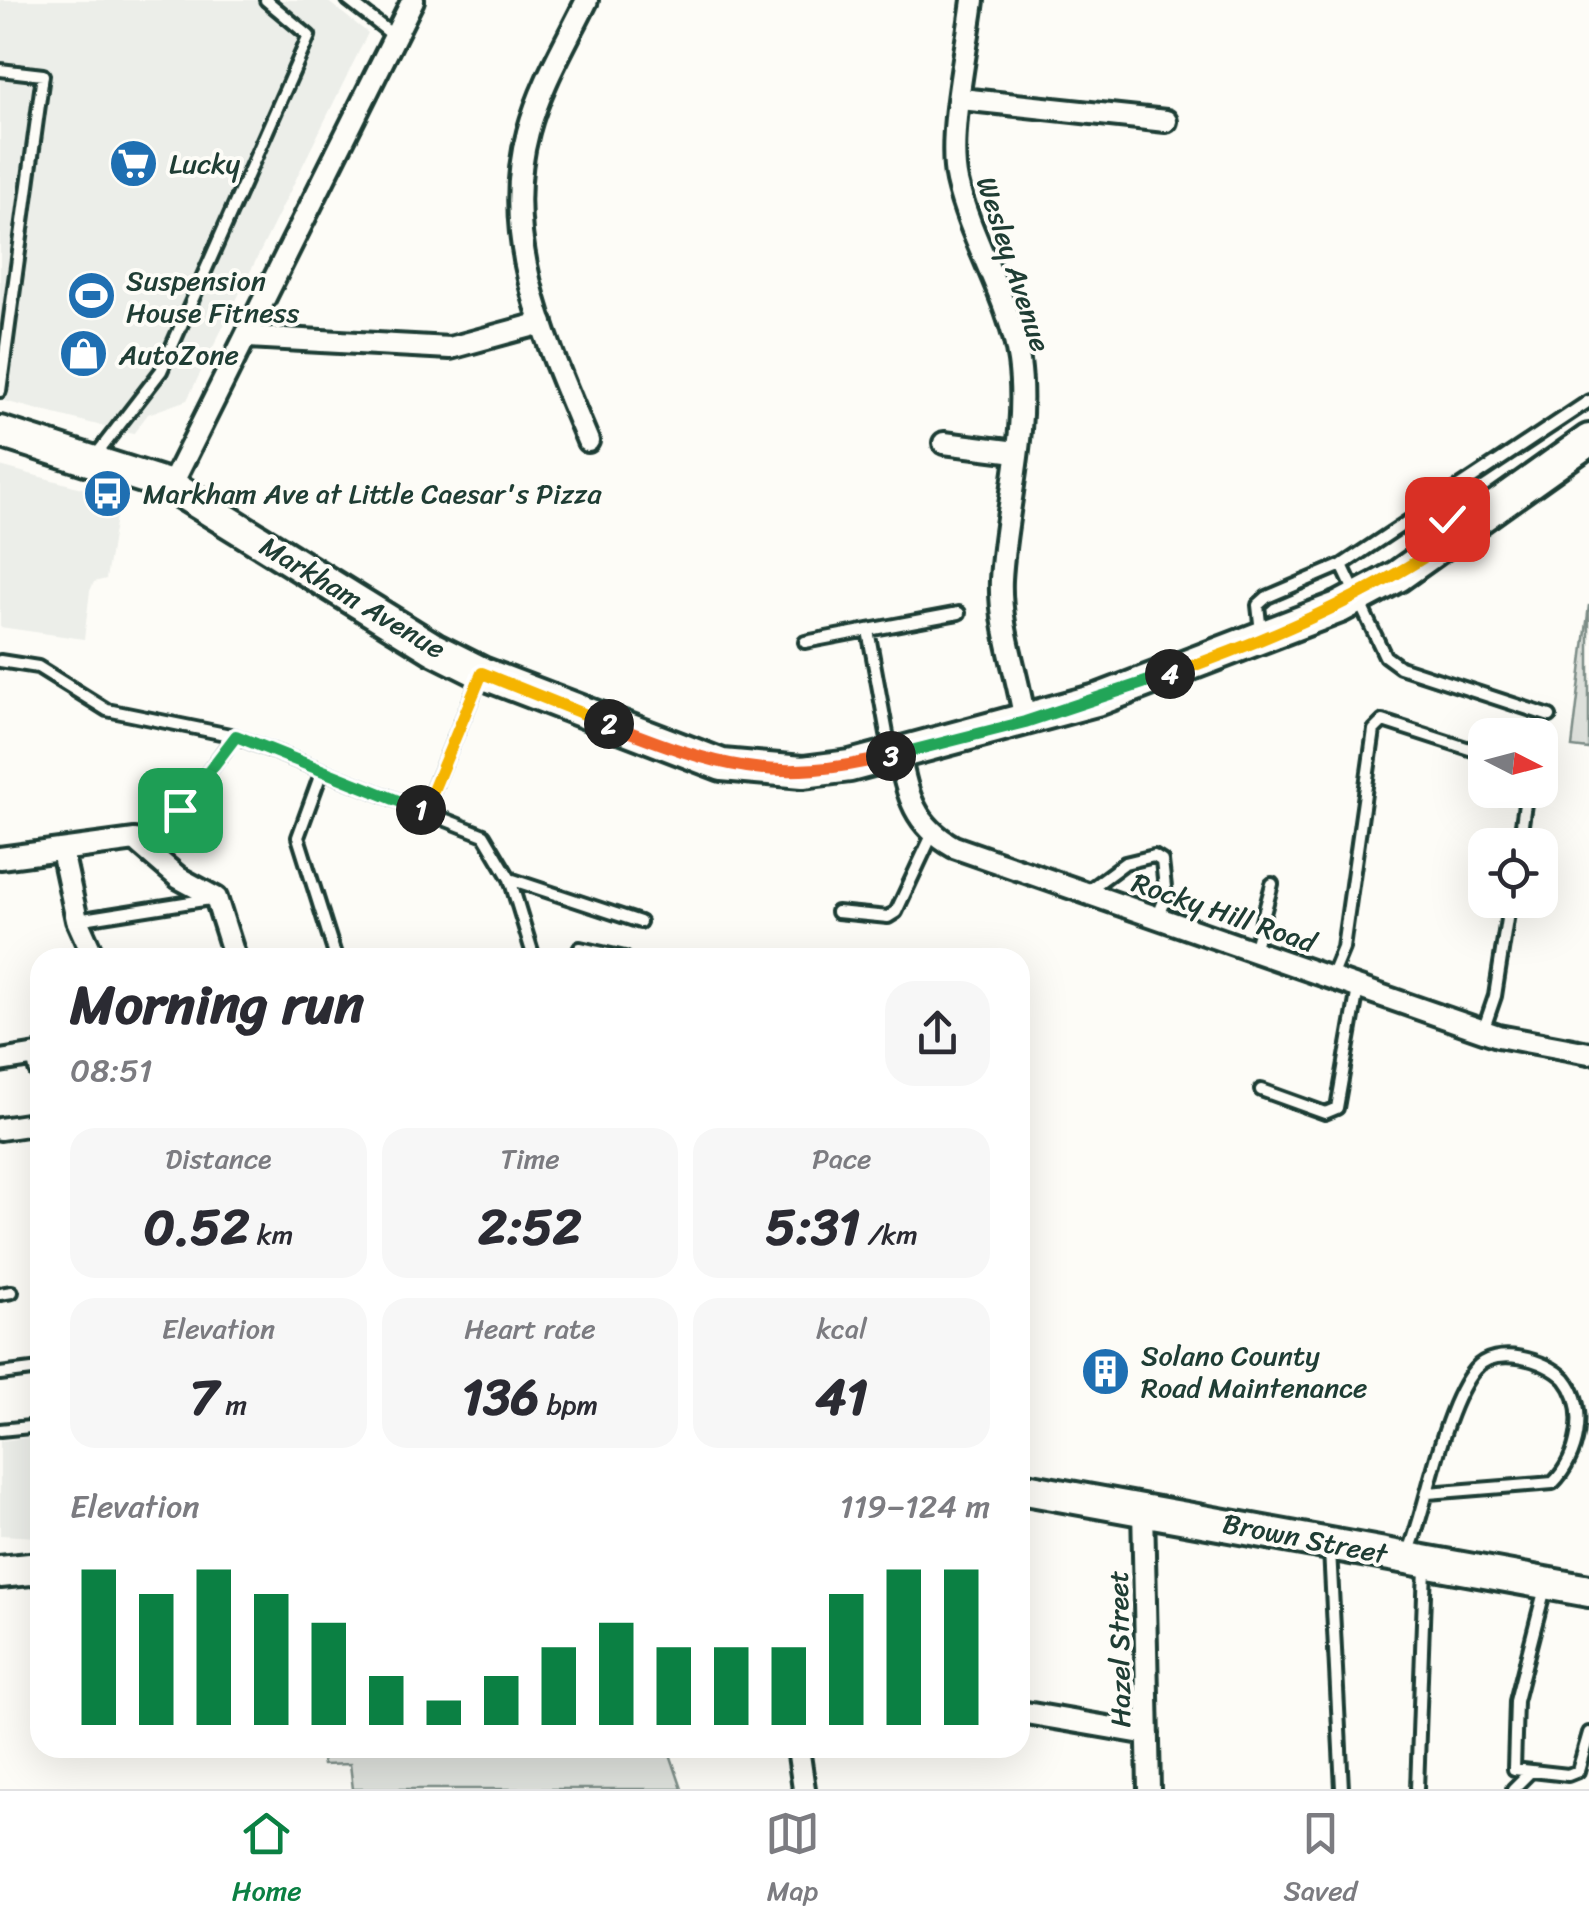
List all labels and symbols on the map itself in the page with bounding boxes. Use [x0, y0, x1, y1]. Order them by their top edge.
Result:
supermarket icon: Lucky [108, 137, 160, 189]
place label: Lucky [169, 139, 241, 188]
street label: Wesley Avenue [962, 170, 1065, 358]
place label: Suspension House Fitness [126, 256, 299, 337]
sports icon: Suspension House Fitness [65, 270, 117, 322]
shop icon: AutoZone [58, 328, 110, 380]
place label: AutoZone [118, 330, 239, 379]
bus stop icon: Markham Ave at Little Caesar's Pizza [82, 467, 134, 519]
place label: Markham Ave at Little Caesar's Pizza [143, 469, 602, 518]
pin [1405, 477, 1490, 562]
street label: Markham Avenue [250, 522, 455, 673]
pin: 4 [1145, 649, 1195, 699]
pin: 2 [584, 699, 634, 749]
north arrow [1468, 718, 1558, 808]
pin: 3 [866, 731, 916, 781]
pin [138, 768, 223, 853]
pin: 1 [396, 785, 446, 835]
street label: Rocky Hill Road [1125, 858, 1325, 968]
place label: Solano County Road Maintenance [1141, 1331, 1367, 1412]
building icon: Solano County Road Maintenance [1080, 1345, 1132, 1397]
street label: Brown Street [1218, 1499, 1393, 1579]
street label: Hazel Street [1094, 1570, 1145, 1728]

